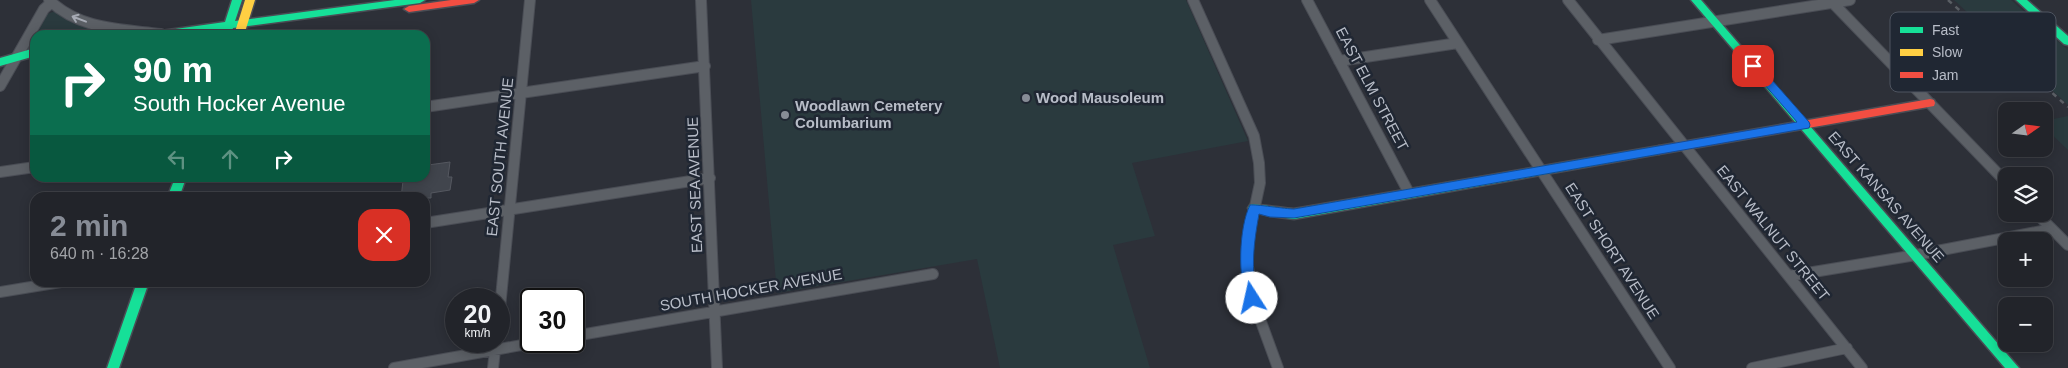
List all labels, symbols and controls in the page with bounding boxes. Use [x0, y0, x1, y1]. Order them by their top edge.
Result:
legend [1890, 12, 2056, 92]
one-way arrow [72, 14, 88, 23]
text: Fast [1932, 22, 1959, 38]
street label: EAST ELM STREET [1333, 24, 1412, 153]
text: Slow [1932, 44, 1963, 60]
pin [1732, 45, 1774, 87]
icon: right [50, 50, 115, 115]
text: 90 m [133, 50, 213, 89]
icon: arrive [1739, 52, 1767, 80]
text: Jam [1932, 67, 1958, 83]
street label: EAST SOUTH AVENUE [483, 77, 516, 237]
place label: Wood Mausoleum [1036, 89, 1164, 106]
text: South Hocker Avenue [133, 91, 345, 116]
marker: Wood Mausoleum [1020, 92, 1032, 104]
place label: Woodlawn Cemetery Columbarium [795, 97, 943, 131]
north arrow [1998, 102, 2052, 158]
map controls [1998, 102, 2053, 352]
marker: Woodlawn Cemetery Columbarium [779, 109, 791, 121]
street label: EAST SEA AVENUE [684, 117, 705, 253]
street label: EAST KANSAS AVENUE [1825, 128, 1948, 266]
icon: left [163, 145, 191, 173]
icon: ahead [216, 145, 244, 173]
icon: right [269, 145, 297, 173]
street label: EAST WALNUT STREET [1714, 162, 1833, 304]
button: layers [1998, 167, 2053, 222]
street label: EAST SHORT AVENUE [1562, 179, 1663, 322]
text: 2 min [50, 209, 128, 242]
button: close [358, 209, 410, 261]
button: + [1998, 232, 2053, 287]
text: 640 m · 16:28 [50, 245, 149, 262]
street label: SOUTH HOCKER AVENUE [658, 265, 843, 314]
position arrow [1225, 271, 1277, 323]
speed limit sign: 30 [520, 288, 585, 353]
button: − [1998, 297, 2053, 352]
text: 20 [464, 300, 491, 328]
text: km/h [464, 326, 491, 340]

